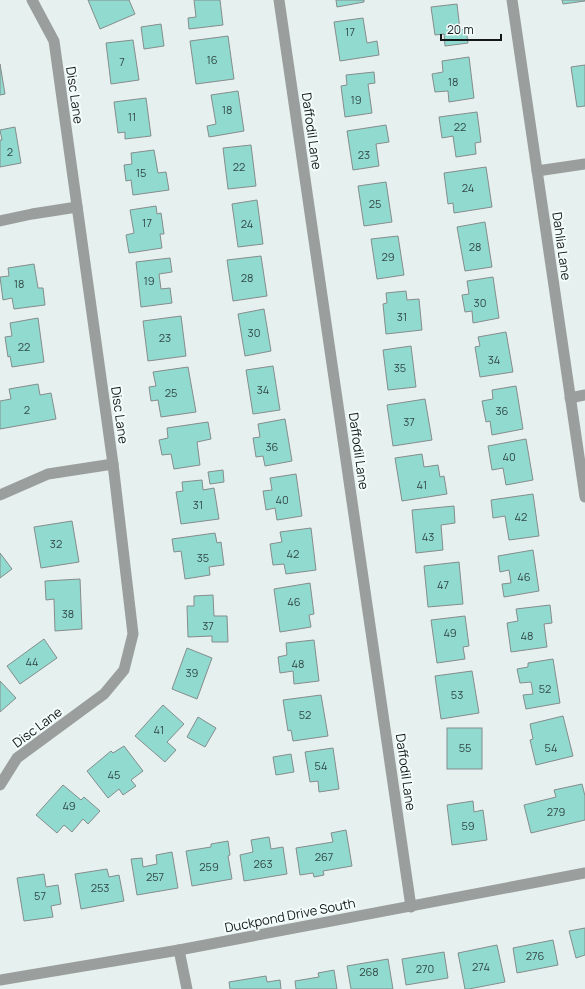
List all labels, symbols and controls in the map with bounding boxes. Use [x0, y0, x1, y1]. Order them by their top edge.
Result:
scale bar [441, 16, 501, 42]
text: 20 m [447, 21, 474, 38]
house number: 17 [345, 24, 355, 39]
house number: 16 [206, 52, 218, 67]
house number: 7 [119, 54, 125, 69]
street label: Disc Lane [62, 65, 88, 125]
house number: 18 [448, 74, 458, 89]
street label: Daffodil Lane [298, 91, 326, 171]
house number: 19 [350, 92, 362, 107]
house number: 18 [222, 102, 232, 117]
house number: 11 [128, 109, 136, 124]
house number: 22 [454, 119, 466, 134]
house number: 2 [7, 144, 13, 159]
house number: 23 [358, 147, 370, 162]
house number: 22 [233, 159, 245, 174]
house number: 15 [136, 165, 146, 180]
house number: 24 [462, 180, 474, 195]
house number: 25 [369, 196, 381, 211]
street label: Dahlia Lane [548, 211, 576, 282]
house number: 17 [142, 215, 152, 230]
house number: 24 [241, 216, 253, 231]
house number: 28 [469, 239, 481, 254]
house number: 29 [381, 249, 395, 264]
house number: 28 [241, 270, 253, 285]
house number: 19 [143, 273, 155, 288]
house number: 18 [14, 276, 24, 291]
house number: 30 [474, 295, 486, 310]
house number: 31 [397, 309, 407, 324]
house number: 30 [248, 325, 260, 340]
house number: 23 [159, 330, 171, 345]
house number: 22 [18, 339, 30, 354]
house number: 34 [488, 352, 500, 367]
house number: 35 [394, 360, 406, 375]
house number: 34 [257, 382, 269, 397]
street label: Disc Lane [107, 385, 133, 445]
house number: 25 [165, 385, 177, 400]
house number: 2 [24, 402, 30, 417]
house number: 36 [496, 403, 509, 418]
street label: Daffodil Lane [345, 411, 373, 491]
house number: 37 [403, 414, 415, 429]
house number: 36 [266, 439, 279, 454]
house number: 40 [502, 449, 516, 464]
house number: 41 [417, 477, 427, 492]
house number: 40 [275, 492, 289, 507]
house number: 31 [193, 497, 203, 512]
house number: 42 [515, 509, 527, 524]
house number: 43 [422, 529, 434, 544]
house number: 32 [50, 536, 62, 551]
house number: 42 [287, 546, 299, 561]
house number: 35 [197, 550, 209, 565]
house number: 46 [517, 569, 531, 584]
house number: 47 [437, 577, 449, 592]
house number: 46 [287, 594, 301, 609]
house number: 38 [62, 606, 74, 621]
house number: 37 [202, 618, 214, 633]
house number: 49 [443, 625, 457, 640]
house number: 48 [521, 628, 533, 643]
house number: 44 [25, 654, 39, 669]
house number: 48 [292, 656, 304, 671]
house number: 39 [186, 665, 199, 680]
house number: 52 [539, 681, 551, 696]
house number: 53 [451, 687, 463, 702]
street label: Disc Lane [9, 702, 66, 751]
house number: 52 [299, 707, 311, 722]
house number: 41 [154, 722, 164, 737]
street label: Daffodil Lane [392, 732, 420, 812]
house number: 55 [459, 740, 471, 755]
house number: 54 [545, 740, 557, 755]
house number: 54 [315, 758, 327, 773]
house number: 45 [108, 767, 120, 782]
house number: 49 [62, 798, 76, 813]
house number: 279 [547, 804, 565, 819]
house number: 59 [461, 818, 475, 833]
house number: 267 [315, 849, 333, 864]
house number: 263 [253, 856, 273, 871]
house number: 259 [199, 859, 219, 874]
house number: 257 [146, 869, 164, 884]
house number: 253 [91, 880, 109, 895]
house number: 57 [34, 888, 46, 903]
street label: Duckpond Drive South [223, 893, 357, 937]
house number: 276 [526, 948, 544, 963]
house number: 274 [472, 959, 490, 974]
house number: 270 [416, 961, 434, 976]
house number: 268 [359, 964, 379, 979]

